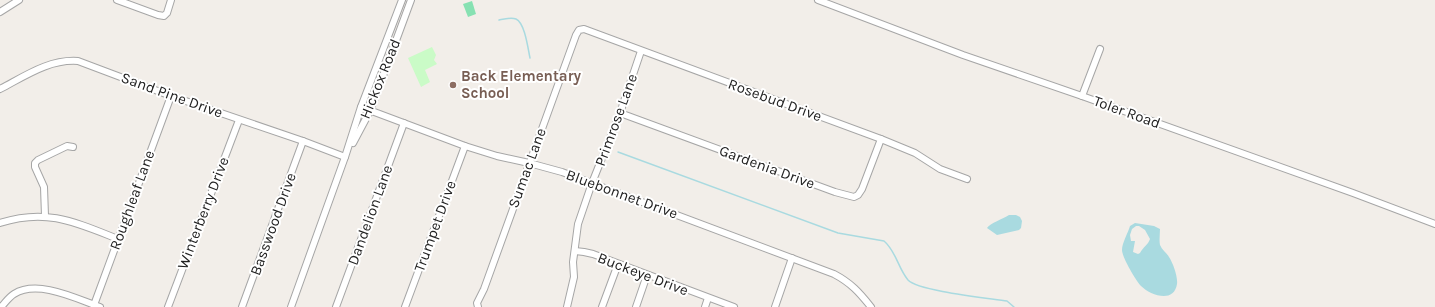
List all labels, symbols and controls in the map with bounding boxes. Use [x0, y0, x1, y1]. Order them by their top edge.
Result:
street label: Hickox Road [356, 36, 404, 122]
place label: Back Elementary School [461, 67, 582, 102]
street label: Sand Pine Drive [119, 68, 225, 122]
street label: Primrose Lane [591, 71, 641, 169]
street label: Rosebud Drive [726, 75, 824, 125]
marker: Back Elementary School [448, 80, 458, 90]
street label: Toler Road [1091, 92, 1163, 132]
street label: Sumac Lane [504, 126, 550, 210]
street label: Gardenia Drive [717, 141, 817, 193]
street label: Roughleaf Lane [106, 148, 158, 252]
street label: Winterberry Drive [173, 154, 233, 272]
street label: Dandelion Lane [344, 162, 396, 268]
street label: Bluebonnet Drive [564, 165, 680, 223]
street label: Basswood Drive [246, 170, 300, 278]
street label: Trumpet Drive [410, 178, 460, 274]
street label: Buckeye Drive [595, 248, 691, 300]

